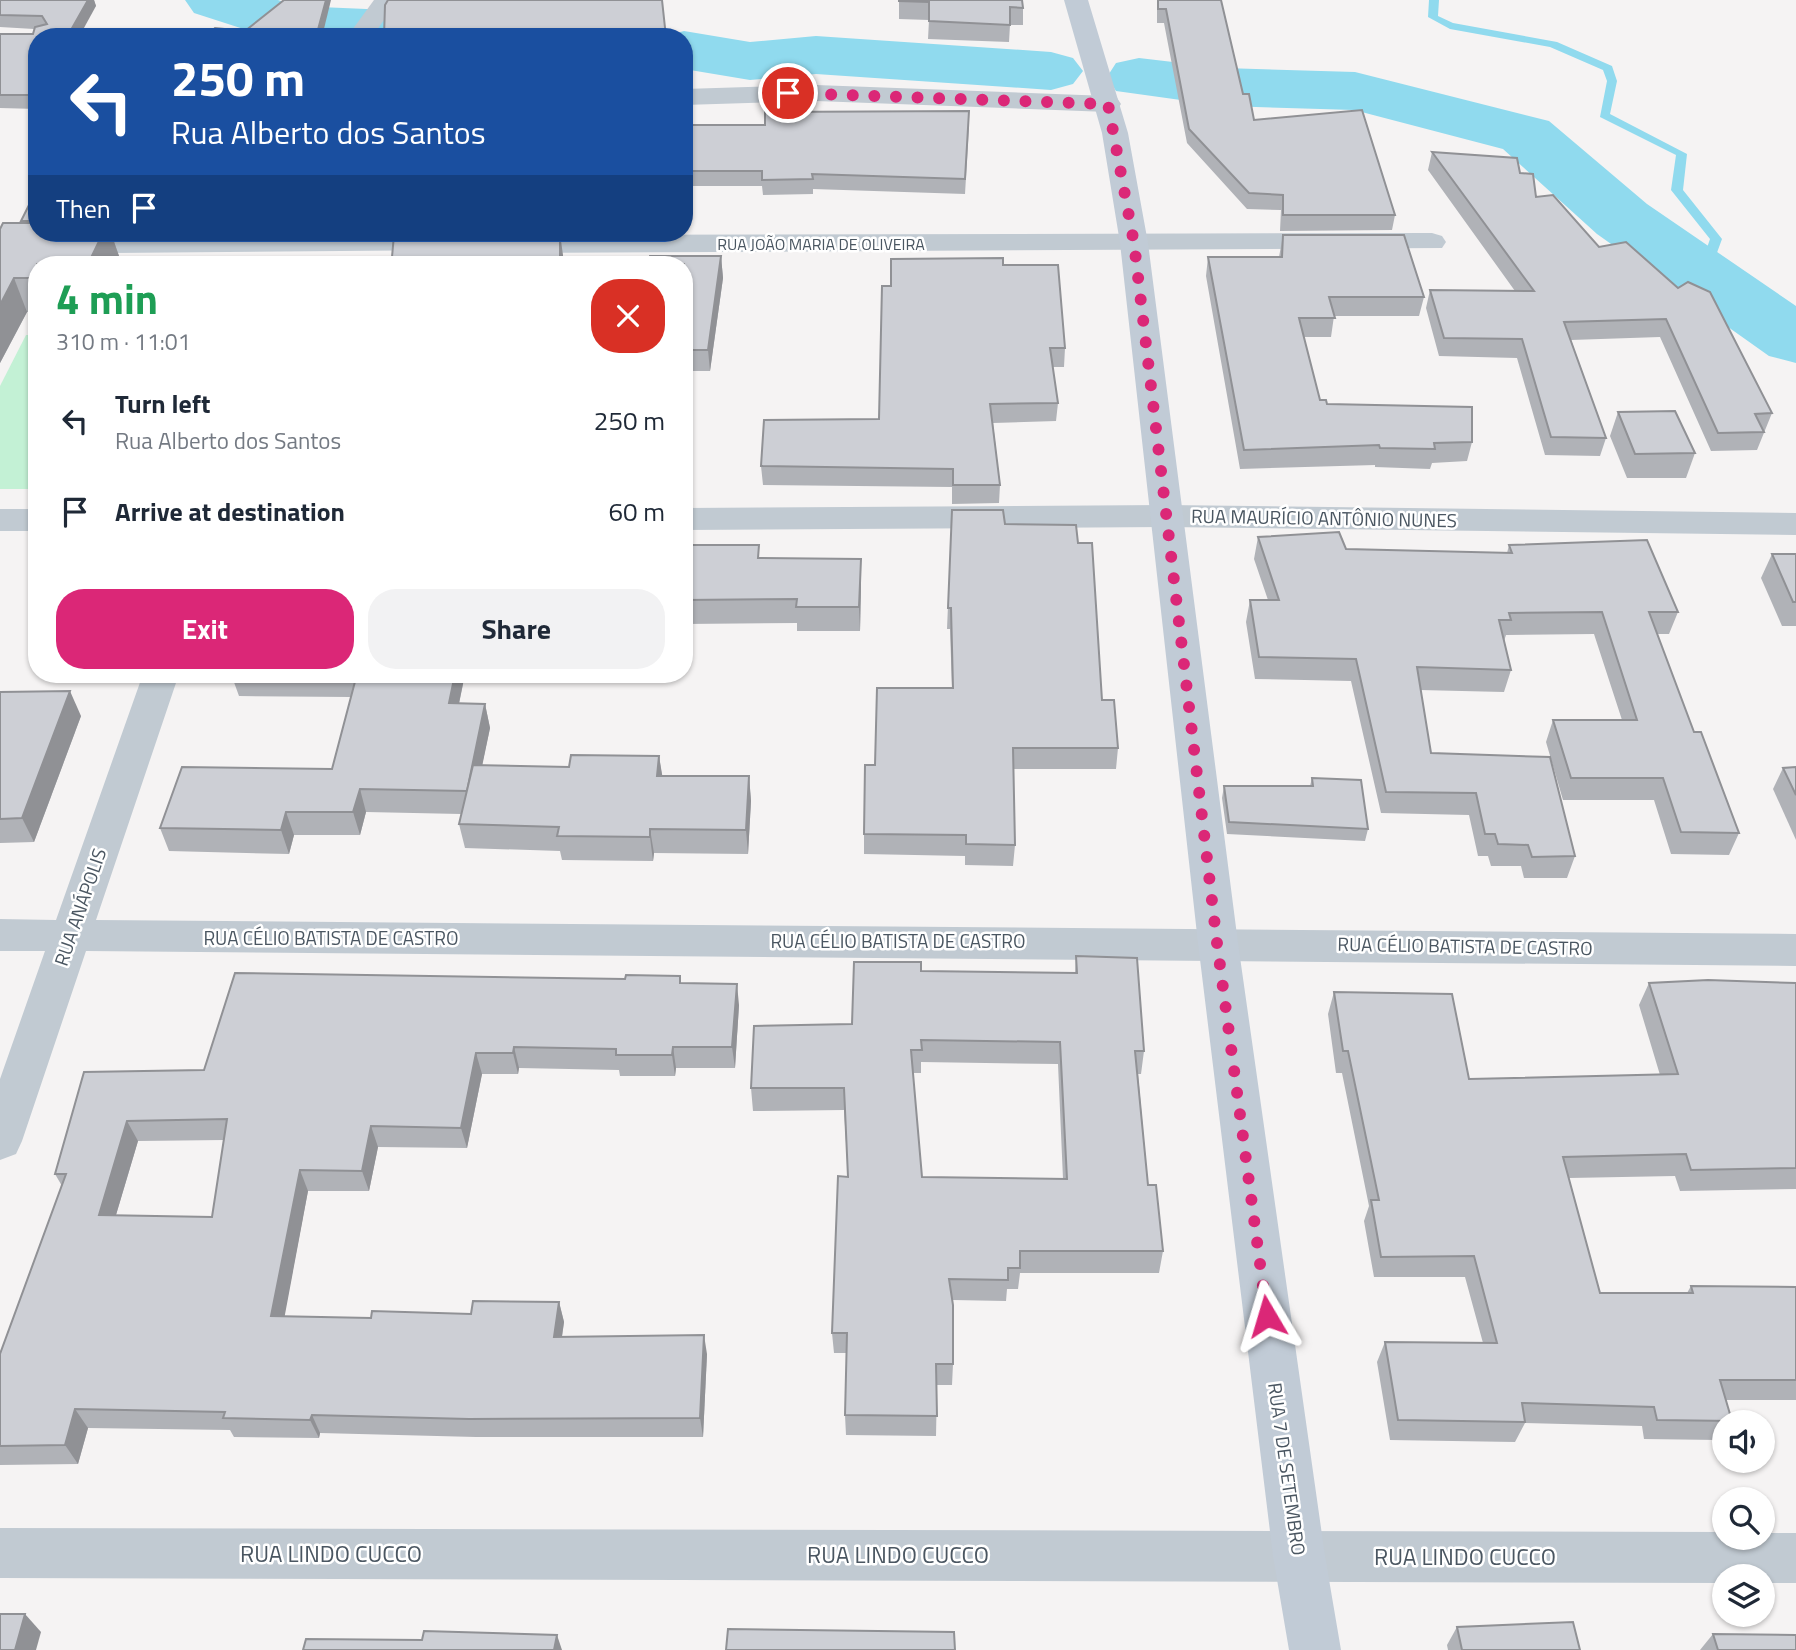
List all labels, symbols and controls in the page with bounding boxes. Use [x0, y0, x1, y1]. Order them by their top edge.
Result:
text: 250 m [171, 40, 305, 115]
icon: left [56, 56, 147, 147]
pin [758, 63, 818, 123]
icon: arrive [769, 74, 807, 112]
text: Rua Alberto dos Santos [171, 108, 486, 156]
text: Then [56, 189, 111, 228]
icon: arrive [125, 189, 163, 227]
street label: RUA JOÃO MARIA DE OLIVEIRA [717, 232, 925, 256]
text: 4 min [56, 266, 158, 330]
button: close [591, 279, 665, 353]
text: 310 m · 11:01 [56, 324, 191, 359]
text: Turn left [115, 384, 210, 423]
text: 250 m [594, 401, 665, 440]
icon: left [56, 402, 94, 440]
text: Rua Alberto dos Santos [115, 423, 341, 458]
text: Arrive at destination [115, 492, 345, 531]
text: 60 m [608, 492, 665, 531]
icon: arrive [56, 493, 94, 531]
street label: RUA MAURÍCIO ANTÔNIO NUNES [1191, 501, 1457, 534]
button: Exit [56, 589, 354, 669]
button: Share [368, 589, 665, 669]
street label: RUA ANÁPOLIS [46, 844, 113, 970]
street label: RUA CÉLIO BATISTA DE CASTRO [203, 923, 459, 952]
street label: RUA CÉLIO BATISTA DE CASTRO [770, 926, 1026, 955]
street label: RUA CÉLIO BATISTA DE CASTRO [1337, 929, 1593, 962]
position arrow [1230, 1279, 1304, 1353]
street label: RUA 7 DE SETEMBRO [1261, 1381, 1314, 1557]
map controls [1712, 1410, 1775, 1627]
button: sound [1712, 1410, 1775, 1473]
button: search [1712, 1487, 1775, 1550]
street label: RUA LINDO CUCCO [240, 1536, 422, 1571]
street label: RUA LINDO CUCCO [807, 1537, 989, 1572]
street label: RUA LINDO CUCCO [1374, 1539, 1556, 1574]
button: layers [1712, 1564, 1775, 1627]

